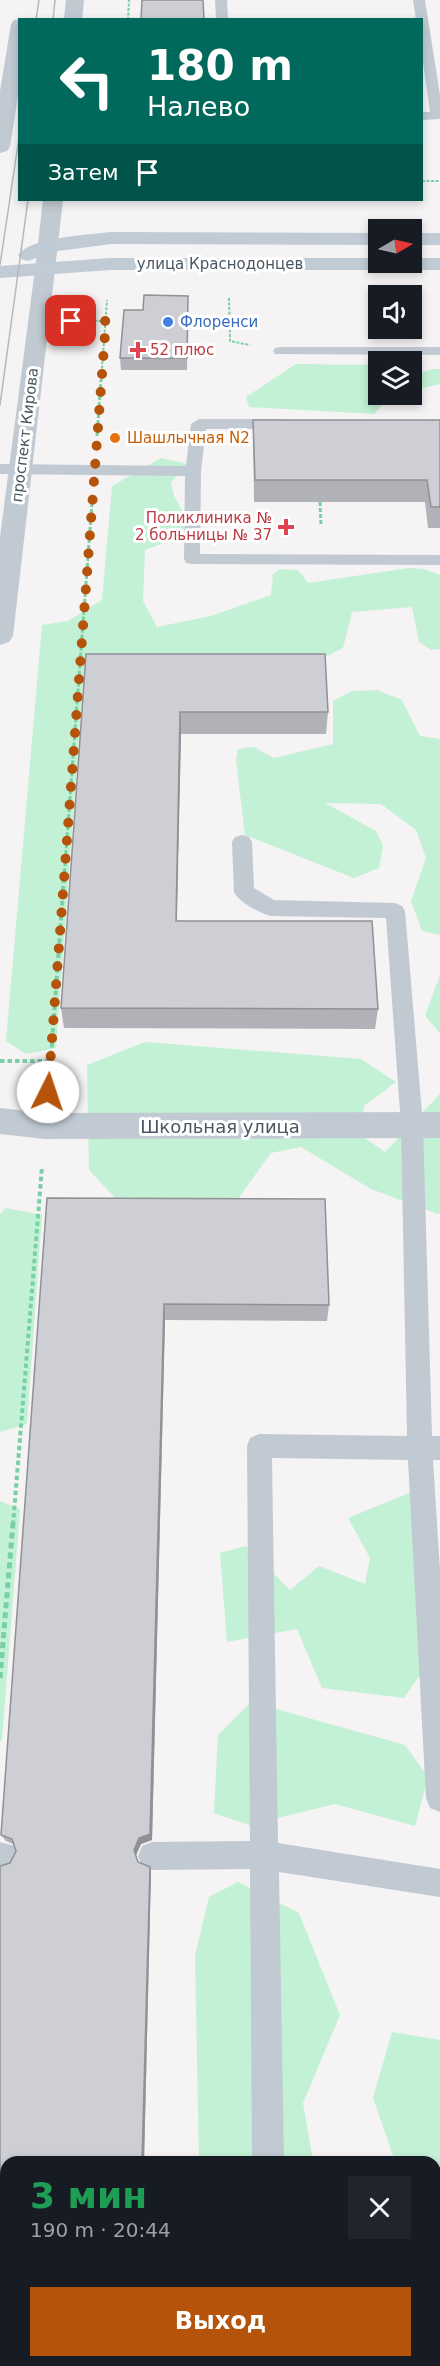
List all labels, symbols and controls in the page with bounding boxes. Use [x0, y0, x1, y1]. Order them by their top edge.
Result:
text: 180 m [147, 41, 293, 90]
icon: left [48, 42, 126, 120]
text: Налево [147, 91, 250, 122]
icon: arrive [131, 156, 164, 189]
text: Затем [48, 160, 119, 185]
north arrow [368, 219, 422, 273]
map controls [368, 219, 422, 405]
street label: улица Краснодонцев [137, 255, 303, 273]
button: sound [368, 285, 422, 339]
pin [45, 295, 96, 346]
icon: arrive [54, 304, 87, 337]
place label: Флоренси [180, 313, 258, 331]
marker: Флоренси [161, 315, 175, 329]
place label: 52 плюс [150, 341, 214, 359]
marker: 52 плюс [131, 343, 145, 357]
button: layers [368, 351, 422, 405]
street label: проспект Кирова [8, 367, 42, 503]
place label: Шашлычная N2 [127, 429, 250, 447]
marker: Шашлычная N2 [108, 431, 122, 445]
place label: Поликлиника № 2 больницы № 37 [135, 509, 272, 544]
marker: Поликлиника № 2 больницы № 37 [277, 518, 295, 536]
position arrow [16, 1060, 80, 1124]
street label: Школьная улица [140, 1116, 300, 1137]
text: 3 мин [30, 2175, 147, 2216]
button: close [348, 2176, 411, 2239]
text: 190 m · 20:44 [30, 2218, 171, 2242]
button: Выход [30, 2287, 411, 2356]

